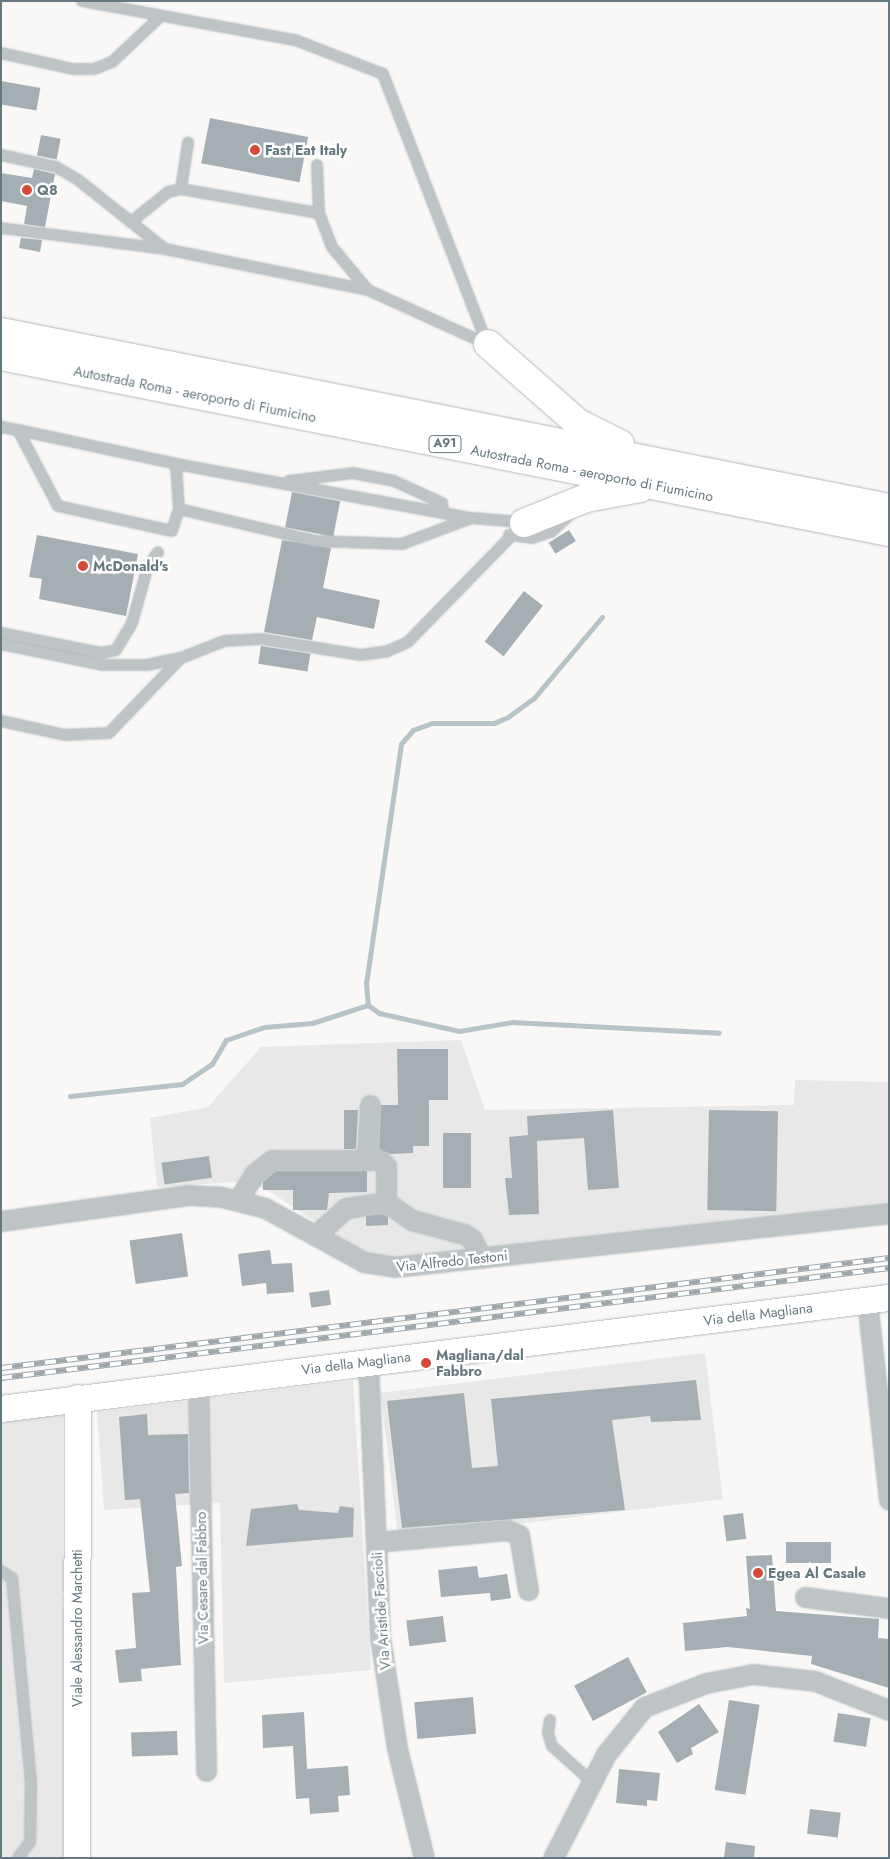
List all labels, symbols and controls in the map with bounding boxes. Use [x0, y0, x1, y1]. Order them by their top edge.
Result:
place label: Fast Eat Italy [265, 142, 347, 158]
marker: Fast Eat Italy [249, 144, 261, 156]
place label: Q8 [37, 182, 58, 198]
marker: Q8 [21, 184, 33, 196]
street label: Autostrada Roma - aeroporto di Fiumicino [72, 362, 318, 426]
road number: A91 [428, 434, 462, 454]
street label: Autostrada Roma - aeroporto di Fiumicino [469, 441, 715, 505]
place label: McDonald's [93, 558, 168, 574]
marker: McDonald's [77, 560, 89, 572]
street label: Via Alfredo Testoni [395, 1247, 509, 1275]
street label: Via della Magliana [702, 1299, 814, 1329]
place label: Magliana/dal Fabbro [436, 1347, 524, 1380]
street label: Via della Magliana [300, 1348, 412, 1378]
marker: Magliana/dal Fabbro [420, 1357, 432, 1369]
street label: Via Cesare dal Fabbro [192, 1512, 212, 1644]
street label: Viale Alessandro Marchetti [69, 1549, 85, 1707]
street label: Via Aristide Faccioli [368, 1551, 394, 1671]
place label: Egea Al Casale [768, 1565, 866, 1581]
marker: Egea Al Casale [752, 1567, 764, 1579]

